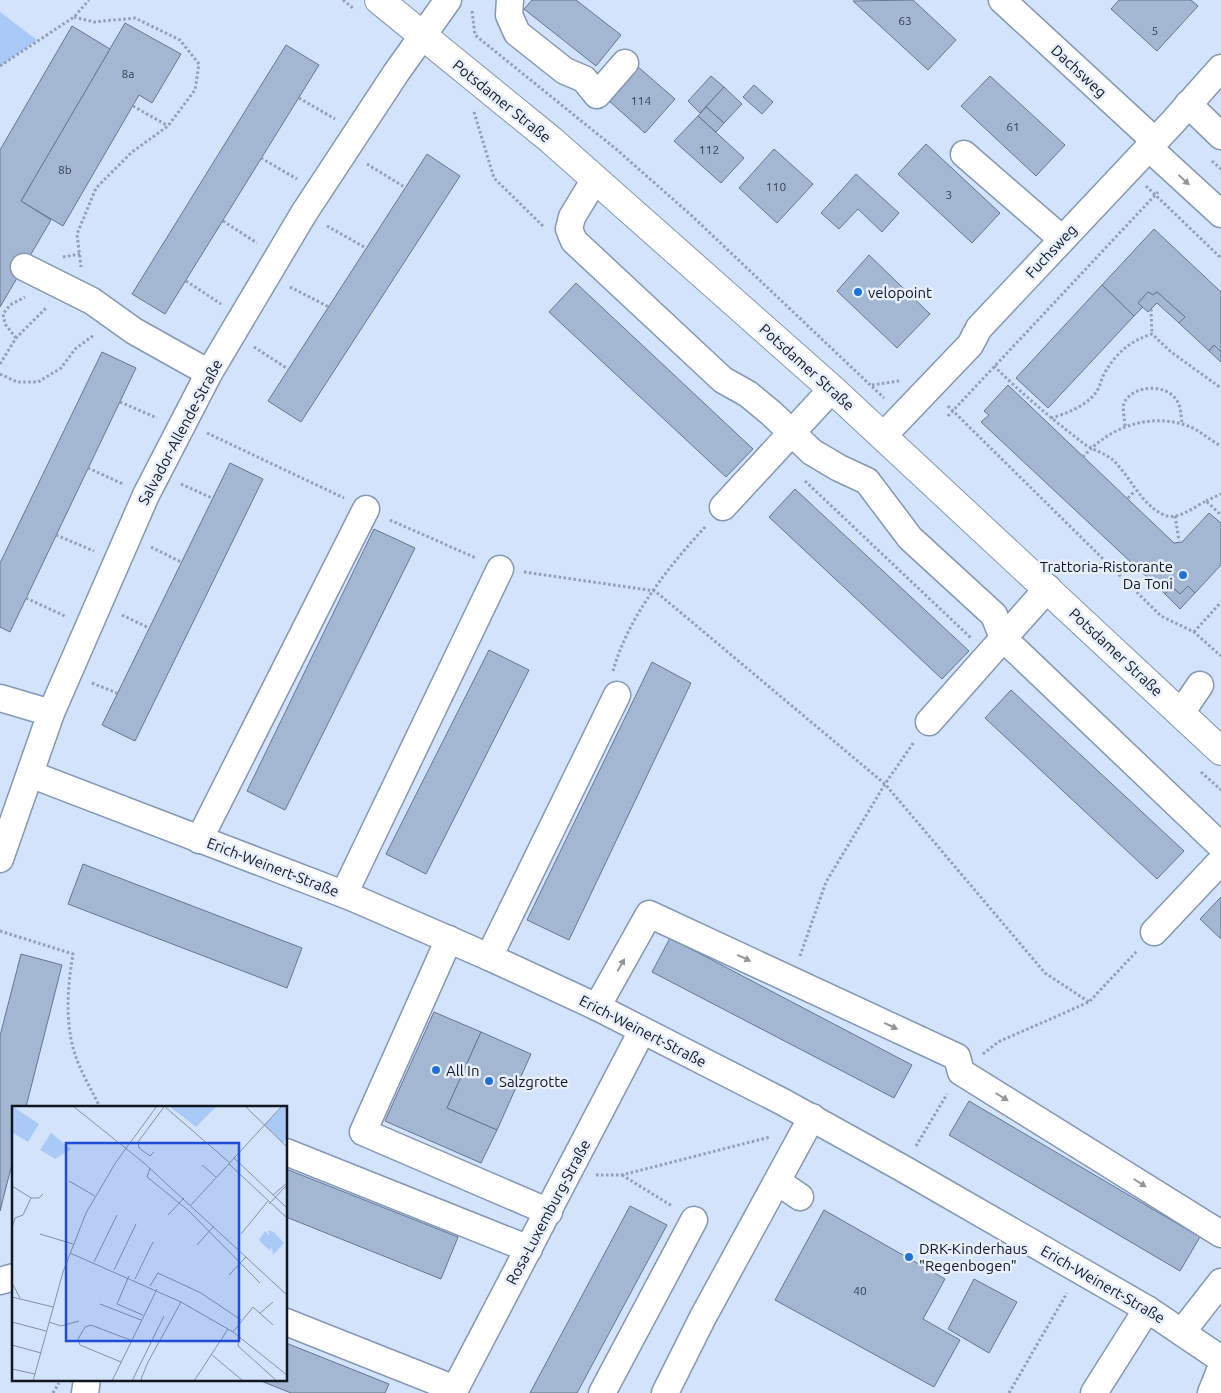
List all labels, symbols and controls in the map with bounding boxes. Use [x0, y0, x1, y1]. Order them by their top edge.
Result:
house number: 63 [898, 14, 912, 27]
house number: 5 [1152, 24, 1158, 37]
street label: Dachsweg [1048, 41, 1110, 101]
street label: Potsdamer Straße [450, 56, 554, 146]
house number: 8a [122, 67, 134, 80]
house number: 114 [631, 94, 651, 107]
house number: 61 [1006, 120, 1020, 133]
house number: 112 [699, 143, 719, 156]
house number: 8b [58, 163, 72, 176]
one-way arrow [1178, 174, 1190, 186]
house number: 110 [766, 180, 786, 193]
house number: 3 [946, 188, 952, 201]
street label: Fuchsweg [1022, 221, 1080, 281]
place label: velopoint [868, 284, 932, 301]
marker: velopoint [852, 286, 864, 298]
street label: Potsdamer Straße [756, 320, 858, 414]
street label: Salvador-Allende-Straße [134, 356, 226, 508]
place label: Trattoria-Ristorante Da Toni [1040, 558, 1173, 592]
marker: Trattoria-Ristorante Da Toni [1177, 569, 1189, 581]
street label: Potsdamer Straße [1066, 604, 1166, 700]
street label: Erich-Weinert-Straße [205, 834, 341, 900]
one-way arrow [737, 954, 751, 962]
one-way arrow [617, 957, 625, 972]
street label: Erich-Weinert-Straße [577, 992, 709, 1070]
one-way arrow [884, 1022, 898, 1030]
place label: All In [446, 1062, 479, 1079]
marker: All In [430, 1064, 442, 1076]
place label: Salzgrotte [499, 1073, 568, 1090]
marker: Salzgrotte [483, 1075, 495, 1087]
one-way arrow [996, 1093, 1009, 1102]
inset map [12, 1106, 288, 1380]
street label: Rosa-Luxemburg-Straße [502, 1137, 594, 1287]
one-way arrow [1134, 1179, 1147, 1188]
place label: DRK-Kinderhaus "Regenbogen" [919, 1240, 1028, 1274]
street label: Erich-Weinert-Straße [1038, 1242, 1168, 1326]
marker: DRK-Kinderhaus "Regenbogen" [903, 1251, 915, 1263]
house number: 40 [853, 1284, 867, 1297]

